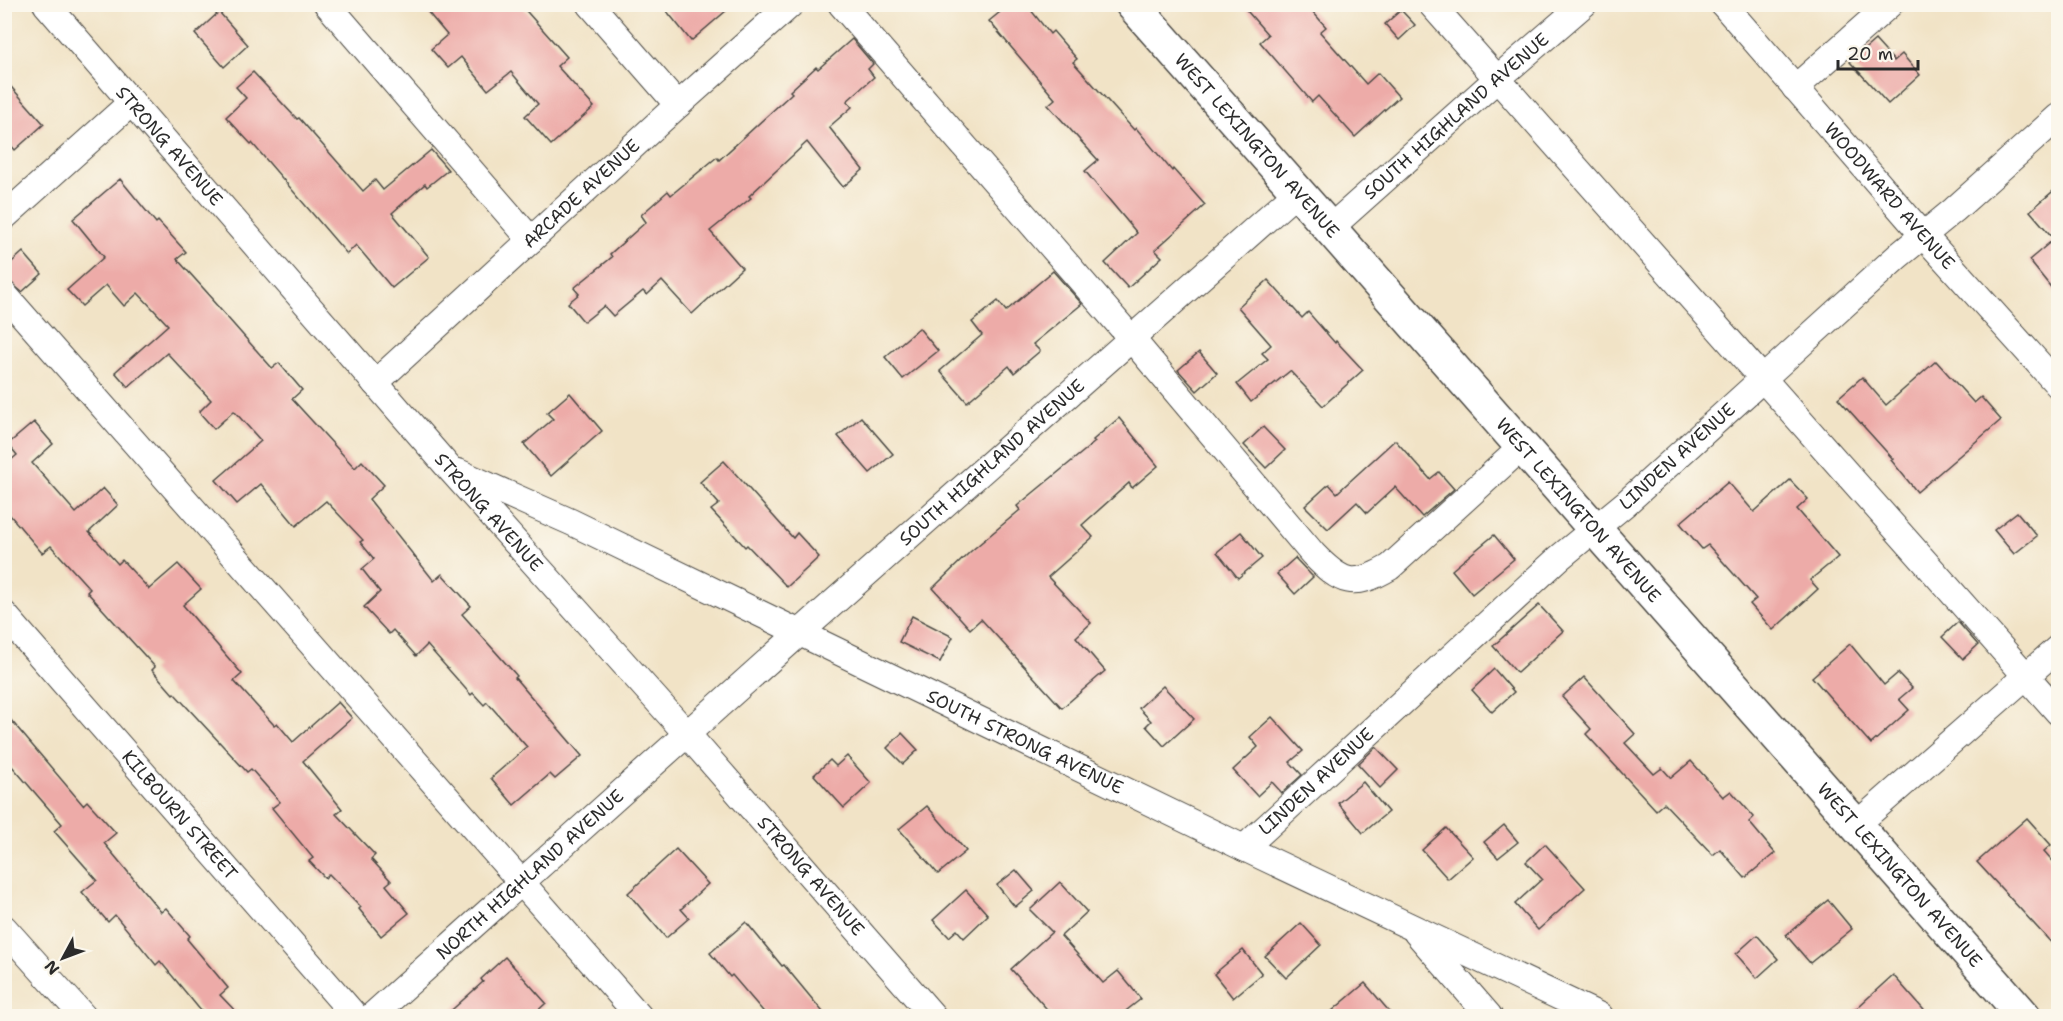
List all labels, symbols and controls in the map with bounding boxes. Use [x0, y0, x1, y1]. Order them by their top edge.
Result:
street label: SOUTH HIGHLAND AVENUE [1358, 28, 1554, 205]
scale bar [1838, 33, 1918, 71]
text: 20 m [1847, 42, 1893, 66]
street label: WEST LEXINGTON AVENUE [1169, 48, 1345, 243]
street label: STRONG AVENUE [111, 81, 228, 211]
street label: WOODWARD AVENUE [1819, 117, 1960, 275]
street label: ARCADE AVENUE [518, 134, 645, 254]
street label: SOUTH HIGHLAND AVENUE [894, 374, 1090, 551]
street label: LINDEN AVENUE [1614, 398, 1740, 516]
street label: WEST LEXINGTON AVENUE [1490, 413, 1666, 608]
street label: STRONG AVENUE [429, 448, 548, 577]
street label: SOUTH STRONG AVENUE [923, 684, 1127, 800]
street label: LINDEN AVENUE [1253, 722, 1379, 841]
street label: KILBOURN STREET [116, 745, 243, 885]
street label: WEST LEXINGTON AVENUE [1812, 778, 1988, 972]
street label: NORTH HIGHLAND AVENUE [431, 784, 629, 965]
street label: STRONG AVENUE [752, 811, 870, 941]
north arrow [33, 928, 93, 988]
text: N [40, 956, 64, 979]

